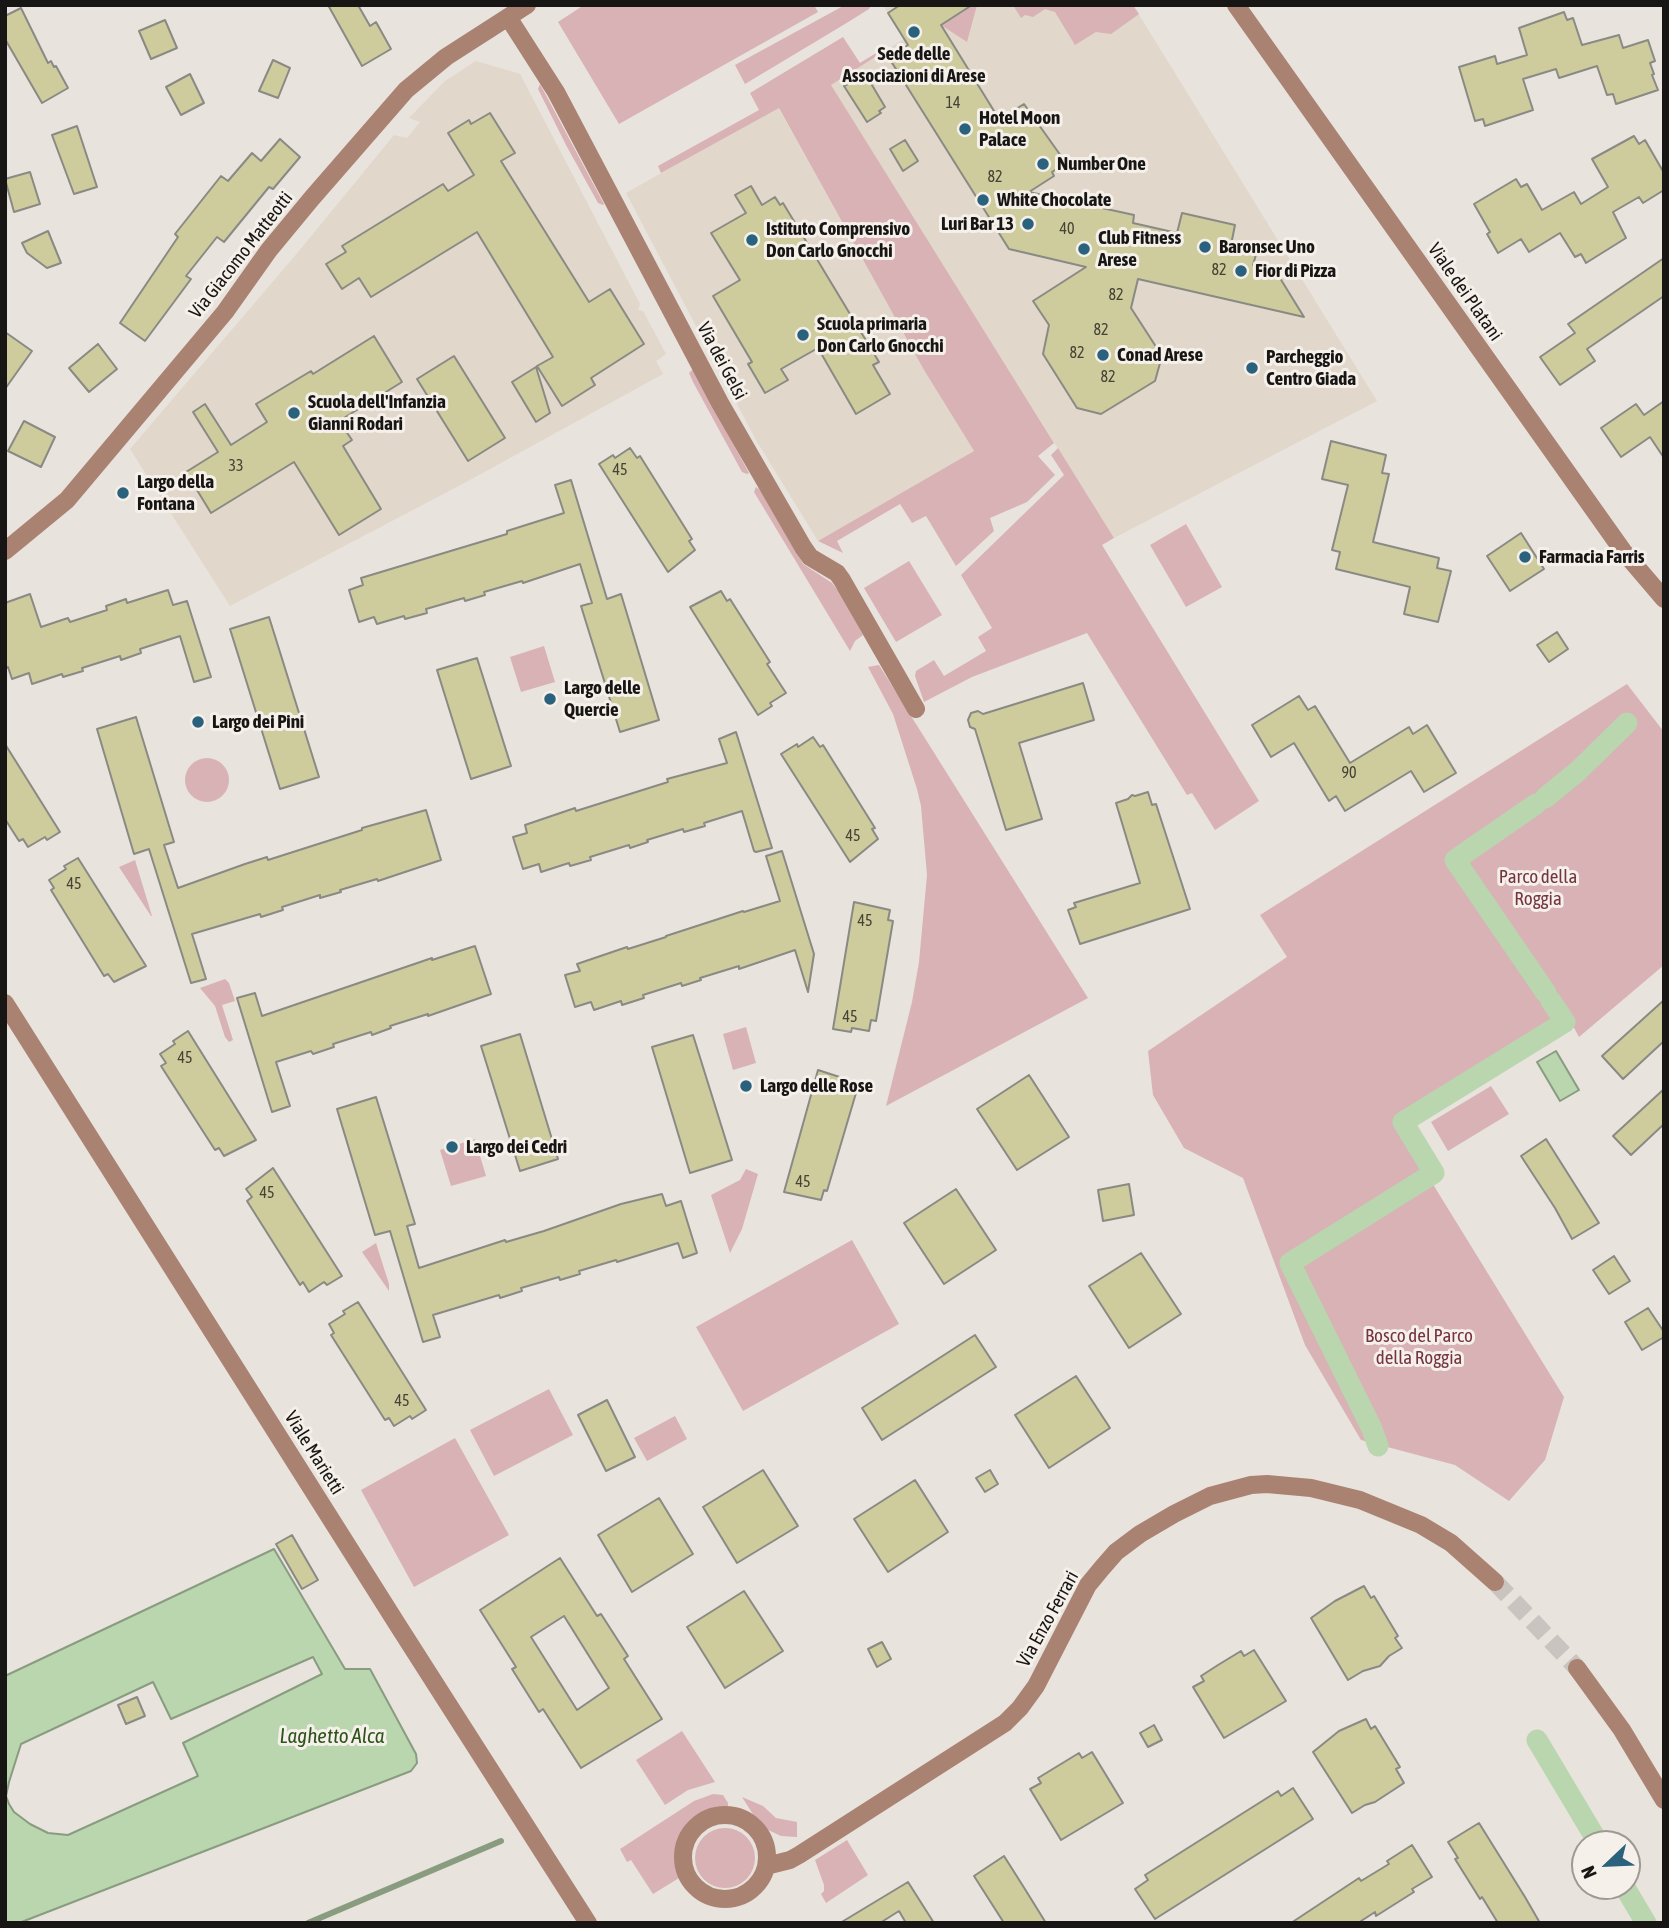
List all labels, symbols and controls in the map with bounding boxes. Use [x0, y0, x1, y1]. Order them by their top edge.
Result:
marker: Sede delle Associazioni di Arese [906, 24, 922, 40]
place label: Sede delle Associazioni di Arese [842, 43, 986, 87]
house number: 14 [945, 93, 961, 113]
place label: Hotel Moon Palace [979, 107, 1060, 151]
marker: Hotel Moon Palace [957, 121, 973, 137]
place label: Number One [1057, 153, 1146, 175]
marker: Number One [1035, 156, 1051, 172]
house number: 82 [987, 167, 1003, 187]
street label: Via Giacomo Matteotti [184, 187, 298, 323]
place label: White Chocolate [997, 189, 1111, 211]
marker: White Chocolate [975, 192, 991, 208]
place label: Luri Bar 13 [941, 213, 1014, 235]
marker: Luri Bar 13 [1020, 216, 1036, 232]
place label: Istituto Comprensivo Don Carlo Gnocchi [766, 218, 910, 262]
house number: 40 [1059, 219, 1075, 239]
place label: Club Fitness Arese [1098, 227, 1181, 271]
marker: Istituto Comprensivo Don Carlo Gnocchi [744, 232, 760, 248]
place label: Baronsec Uno [1219, 236, 1315, 258]
marker: Baronsec Uno [1197, 239, 1213, 255]
street label: Viale dei Platani [1423, 239, 1507, 345]
marker: Club Fitness Arese [1076, 241, 1092, 257]
house number: 82 [1211, 260, 1227, 280]
place label: Fior di Pizza [1255, 260, 1336, 282]
marker: Fior di Pizza [1233, 263, 1249, 279]
house number: 82 [1108, 285, 1124, 305]
place label: Scuola primaria Don Carlo Gnocchi [817, 313, 944, 357]
street label: Via dei Gelsi [692, 318, 752, 404]
house number: 82 [1093, 320, 1109, 340]
marker: Scuola primaria Don Carlo Gnocchi [795, 327, 811, 343]
house number: 82 [1069, 343, 1085, 363]
place label: Conad Arese [1117, 344, 1203, 366]
place label: Parcheggio Centro Giada [1266, 346, 1356, 390]
marker: Conad Arese [1095, 347, 1111, 363]
marker: Parcheggio Centro Giada [1244, 360, 1260, 376]
house number: 82 [1100, 367, 1116, 387]
place label: Scuola dell'Infanzia Gianni Rodari [308, 391, 446, 435]
marker: Scuola dell'Infanzia Gianni Rodari [286, 405, 302, 421]
house number: 33 [228, 456, 244, 476]
house number: 45 [612, 460, 628, 480]
place label: Largo della Fontana [137, 471, 214, 515]
marker: Largo della Fontana [115, 485, 131, 501]
place label: Farmacia Farris [1539, 546, 1644, 568]
marker: Farmacia Farris [1517, 549, 1533, 565]
place label: Largo delle Quercie [564, 677, 641, 721]
marker: Largo delle Quercie [542, 691, 558, 707]
place label: Largo dei Pini [212, 711, 304, 733]
marker: Largo dei Pini [190, 714, 206, 730]
house number: 90 [1341, 763, 1357, 783]
house number: 45 [845, 826, 861, 846]
park label: Parco della Roggia [1499, 866, 1577, 910]
house number: 45 [66, 874, 82, 894]
house number: 45 [857, 911, 873, 931]
house number: 45 [842, 1007, 858, 1027]
house number: 45 [177, 1048, 193, 1068]
place label: Largo delle Rose [760, 1075, 873, 1097]
marker: Largo delle Rose [738, 1078, 754, 1094]
place label: Largo dei Cedri [466, 1136, 567, 1158]
marker: Largo dei Cedri [444, 1139, 460, 1155]
house number: 45 [795, 1172, 811, 1192]
house number: 45 [259, 1183, 275, 1203]
park label: Bosco del Parco della Roggia [1365, 1325, 1473, 1369]
house number: 45 [394, 1391, 410, 1411]
street label: Viale Marietti [279, 1407, 349, 1499]
street label: Via Enzo Ferrari [1012, 1567, 1084, 1671]
water label: Laghetto Alca [279, 1723, 385, 1749]
north arrow [1571, 1830, 1641, 1900]
text: N [1576, 1863, 1601, 1882]

